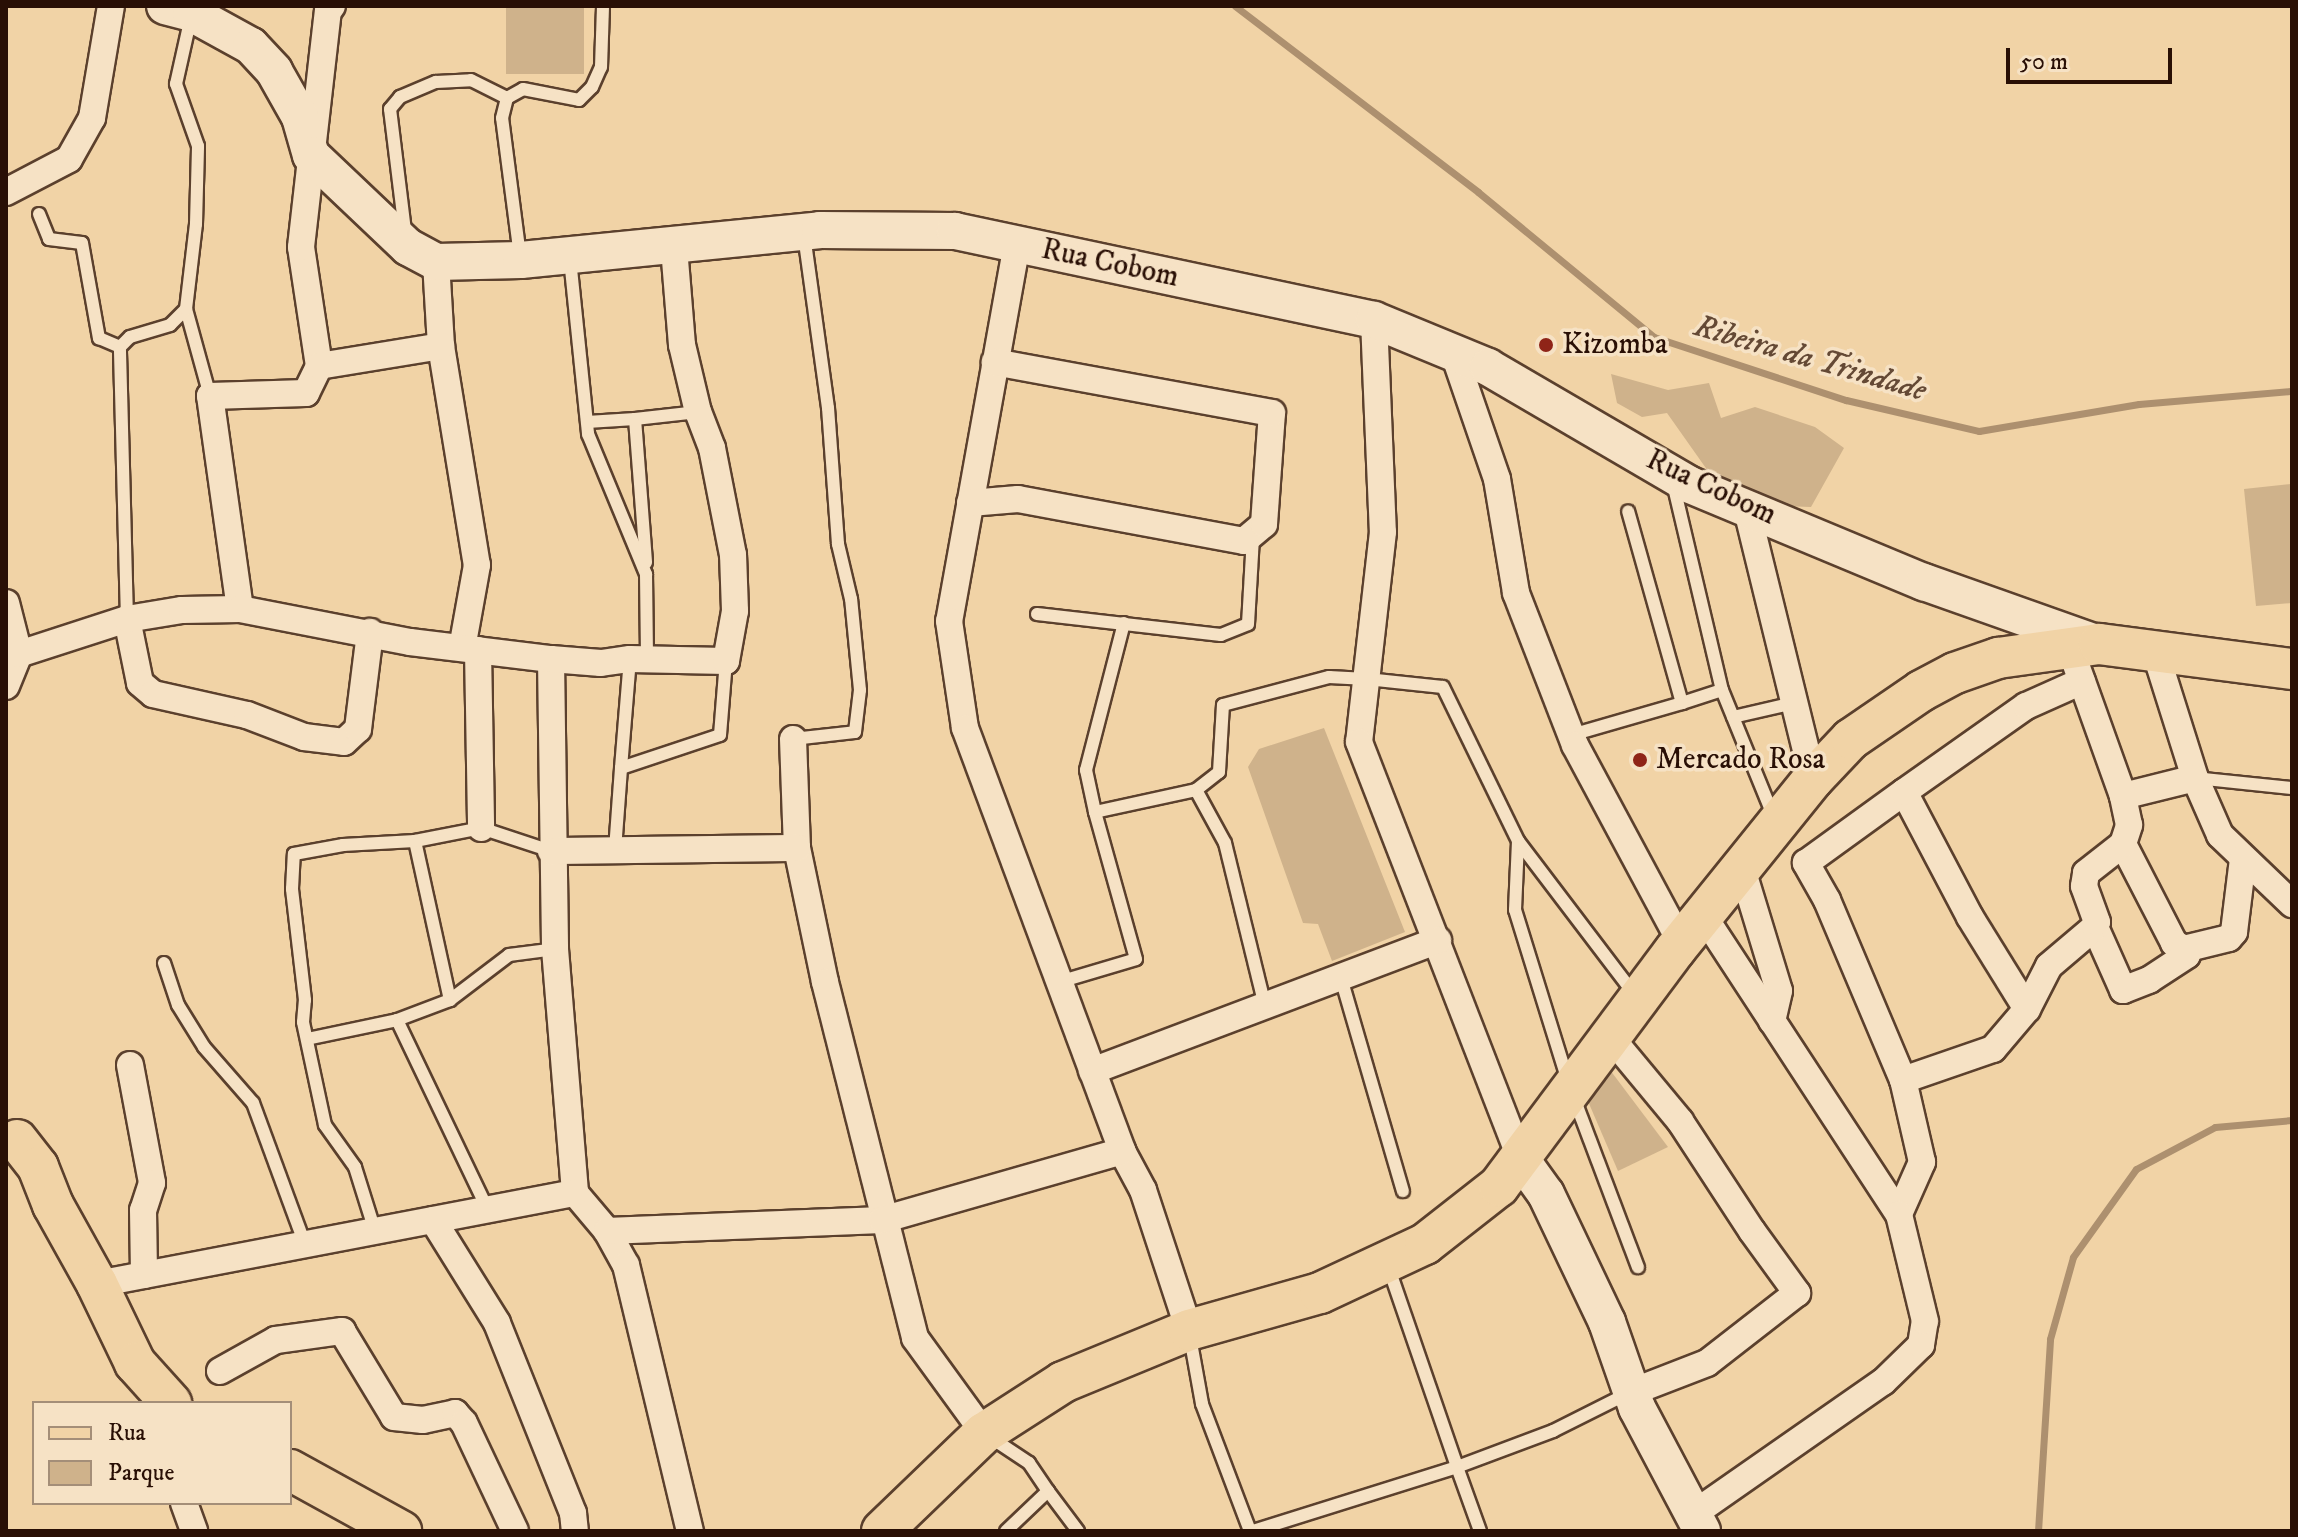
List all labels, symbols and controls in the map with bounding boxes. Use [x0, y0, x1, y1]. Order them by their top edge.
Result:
scale bar [2010, 32, 2176, 82]
text: 50 m [2020, 47, 2068, 77]
street label: Rua Cobom [1038, 232, 1182, 296]
water label: Ribeira da Trindade [1690, 308, 1930, 410]
place label: Kizomba [1562, 327, 1668, 363]
marker: Kizomba [1537, 336, 1555, 354]
street label: Rua Cobom [1640, 442, 1782, 534]
place label: Mercado Rosa [1656, 742, 1825, 778]
marker: Mercado Rosa [1631, 751, 1649, 769]
legend [32, 1401, 292, 1505]
text: Rua [108, 1418, 146, 1448]
text: Parque [108, 1458, 174, 1488]

